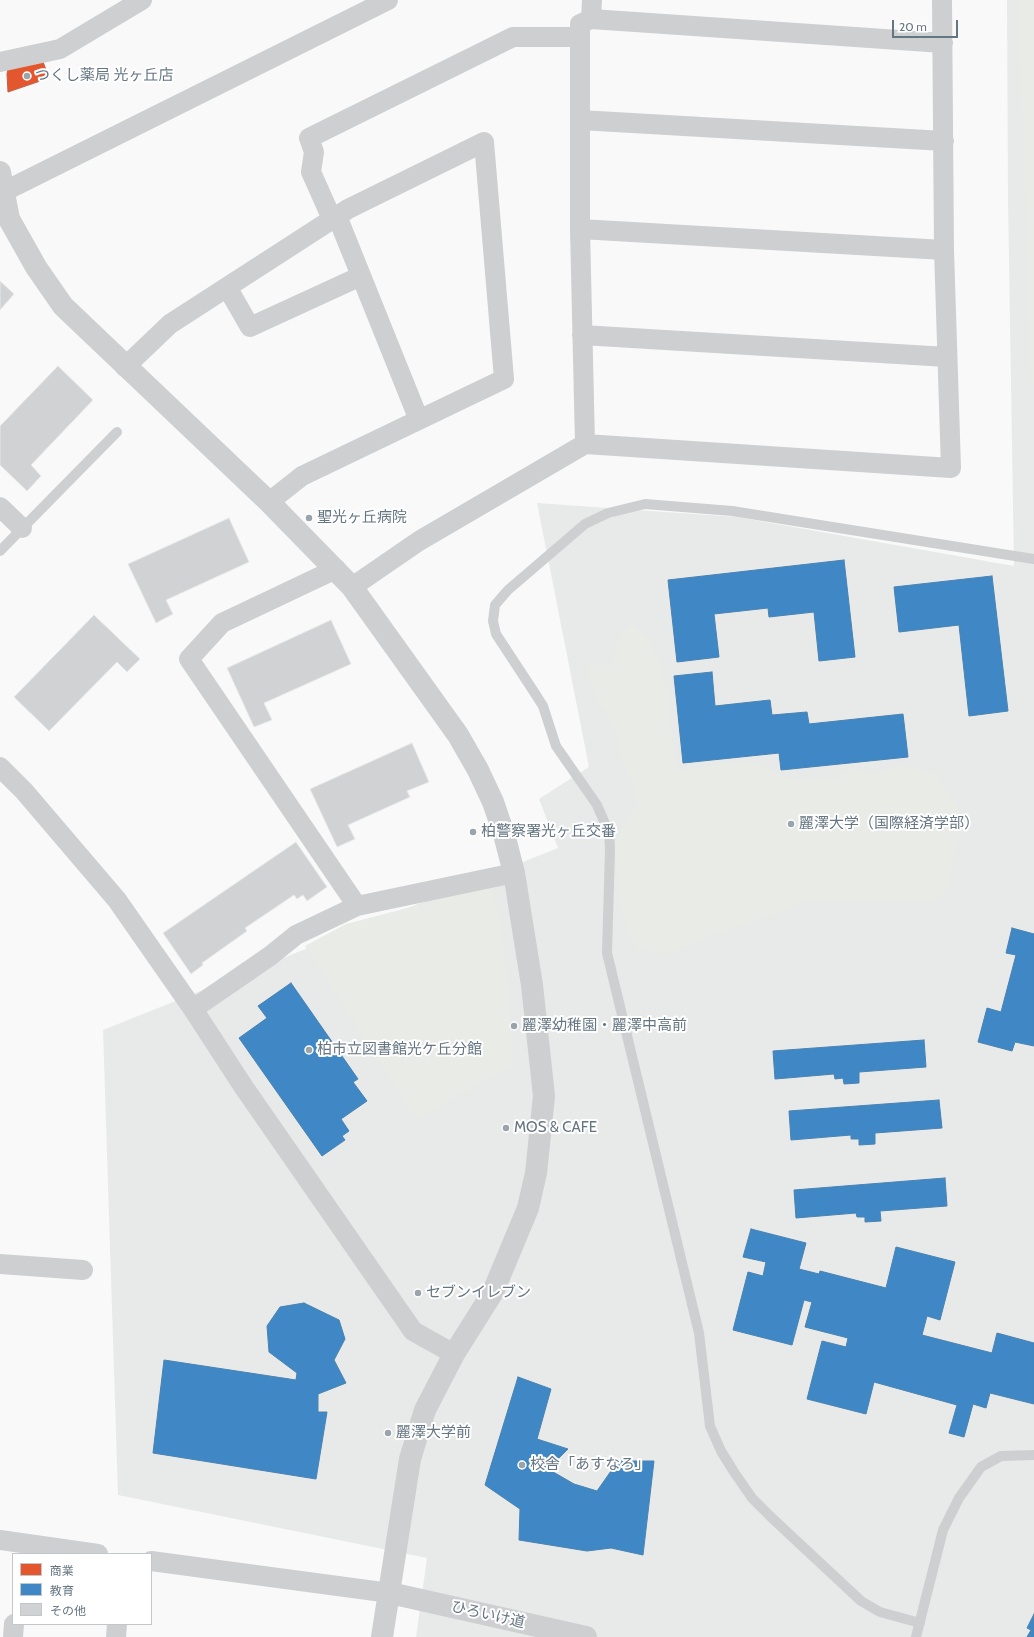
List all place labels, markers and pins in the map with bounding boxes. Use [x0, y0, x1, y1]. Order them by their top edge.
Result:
place label: つくし薬局 光ヶ丘店 [35, 67, 173, 85]
marker: つくし薬局 光ヶ丘店 [22, 71, 32, 81]
place label: 聖光ヶ丘病院 [317, 509, 407, 527]
marker: 聖光ヶ丘病院 [304, 513, 314, 523]
place label: 麗澤大学（国際経済学部） [799, 815, 979, 833]
marker: 麗澤大学（国際経済学部） [786, 819, 796, 829]
place label: 柏警察署光ヶ丘交番 [481, 823, 616, 841]
marker: 柏警察署光ヶ丘交番 [468, 827, 478, 837]
place label: 麗澤幼稚園・麗澤中高前 [522, 1017, 687, 1035]
marker: 麗澤幼稚園・麗澤中高前 [509, 1021, 519, 1031]
place label: 柏市立図書館光ケ丘分館 [317, 1041, 482, 1059]
marker: 柏市立図書館光ケ丘分館 [304, 1045, 314, 1055]
place label: MOS & CAFE [514, 1119, 597, 1137]
marker: MOS & CAFE [501, 1123, 511, 1133]
place label: セブンイレブン [426, 1284, 531, 1302]
marker: セブンイレブン [413, 1288, 423, 1298]
place label: 麗澤大学前 [396, 1424, 471, 1442]
marker: 麗澤大学前 [383, 1428, 393, 1438]
place label: 校舎「あすなろ」 [530, 1456, 650, 1474]
marker: 校舎「あすなろ」 [517, 1460, 527, 1470]

